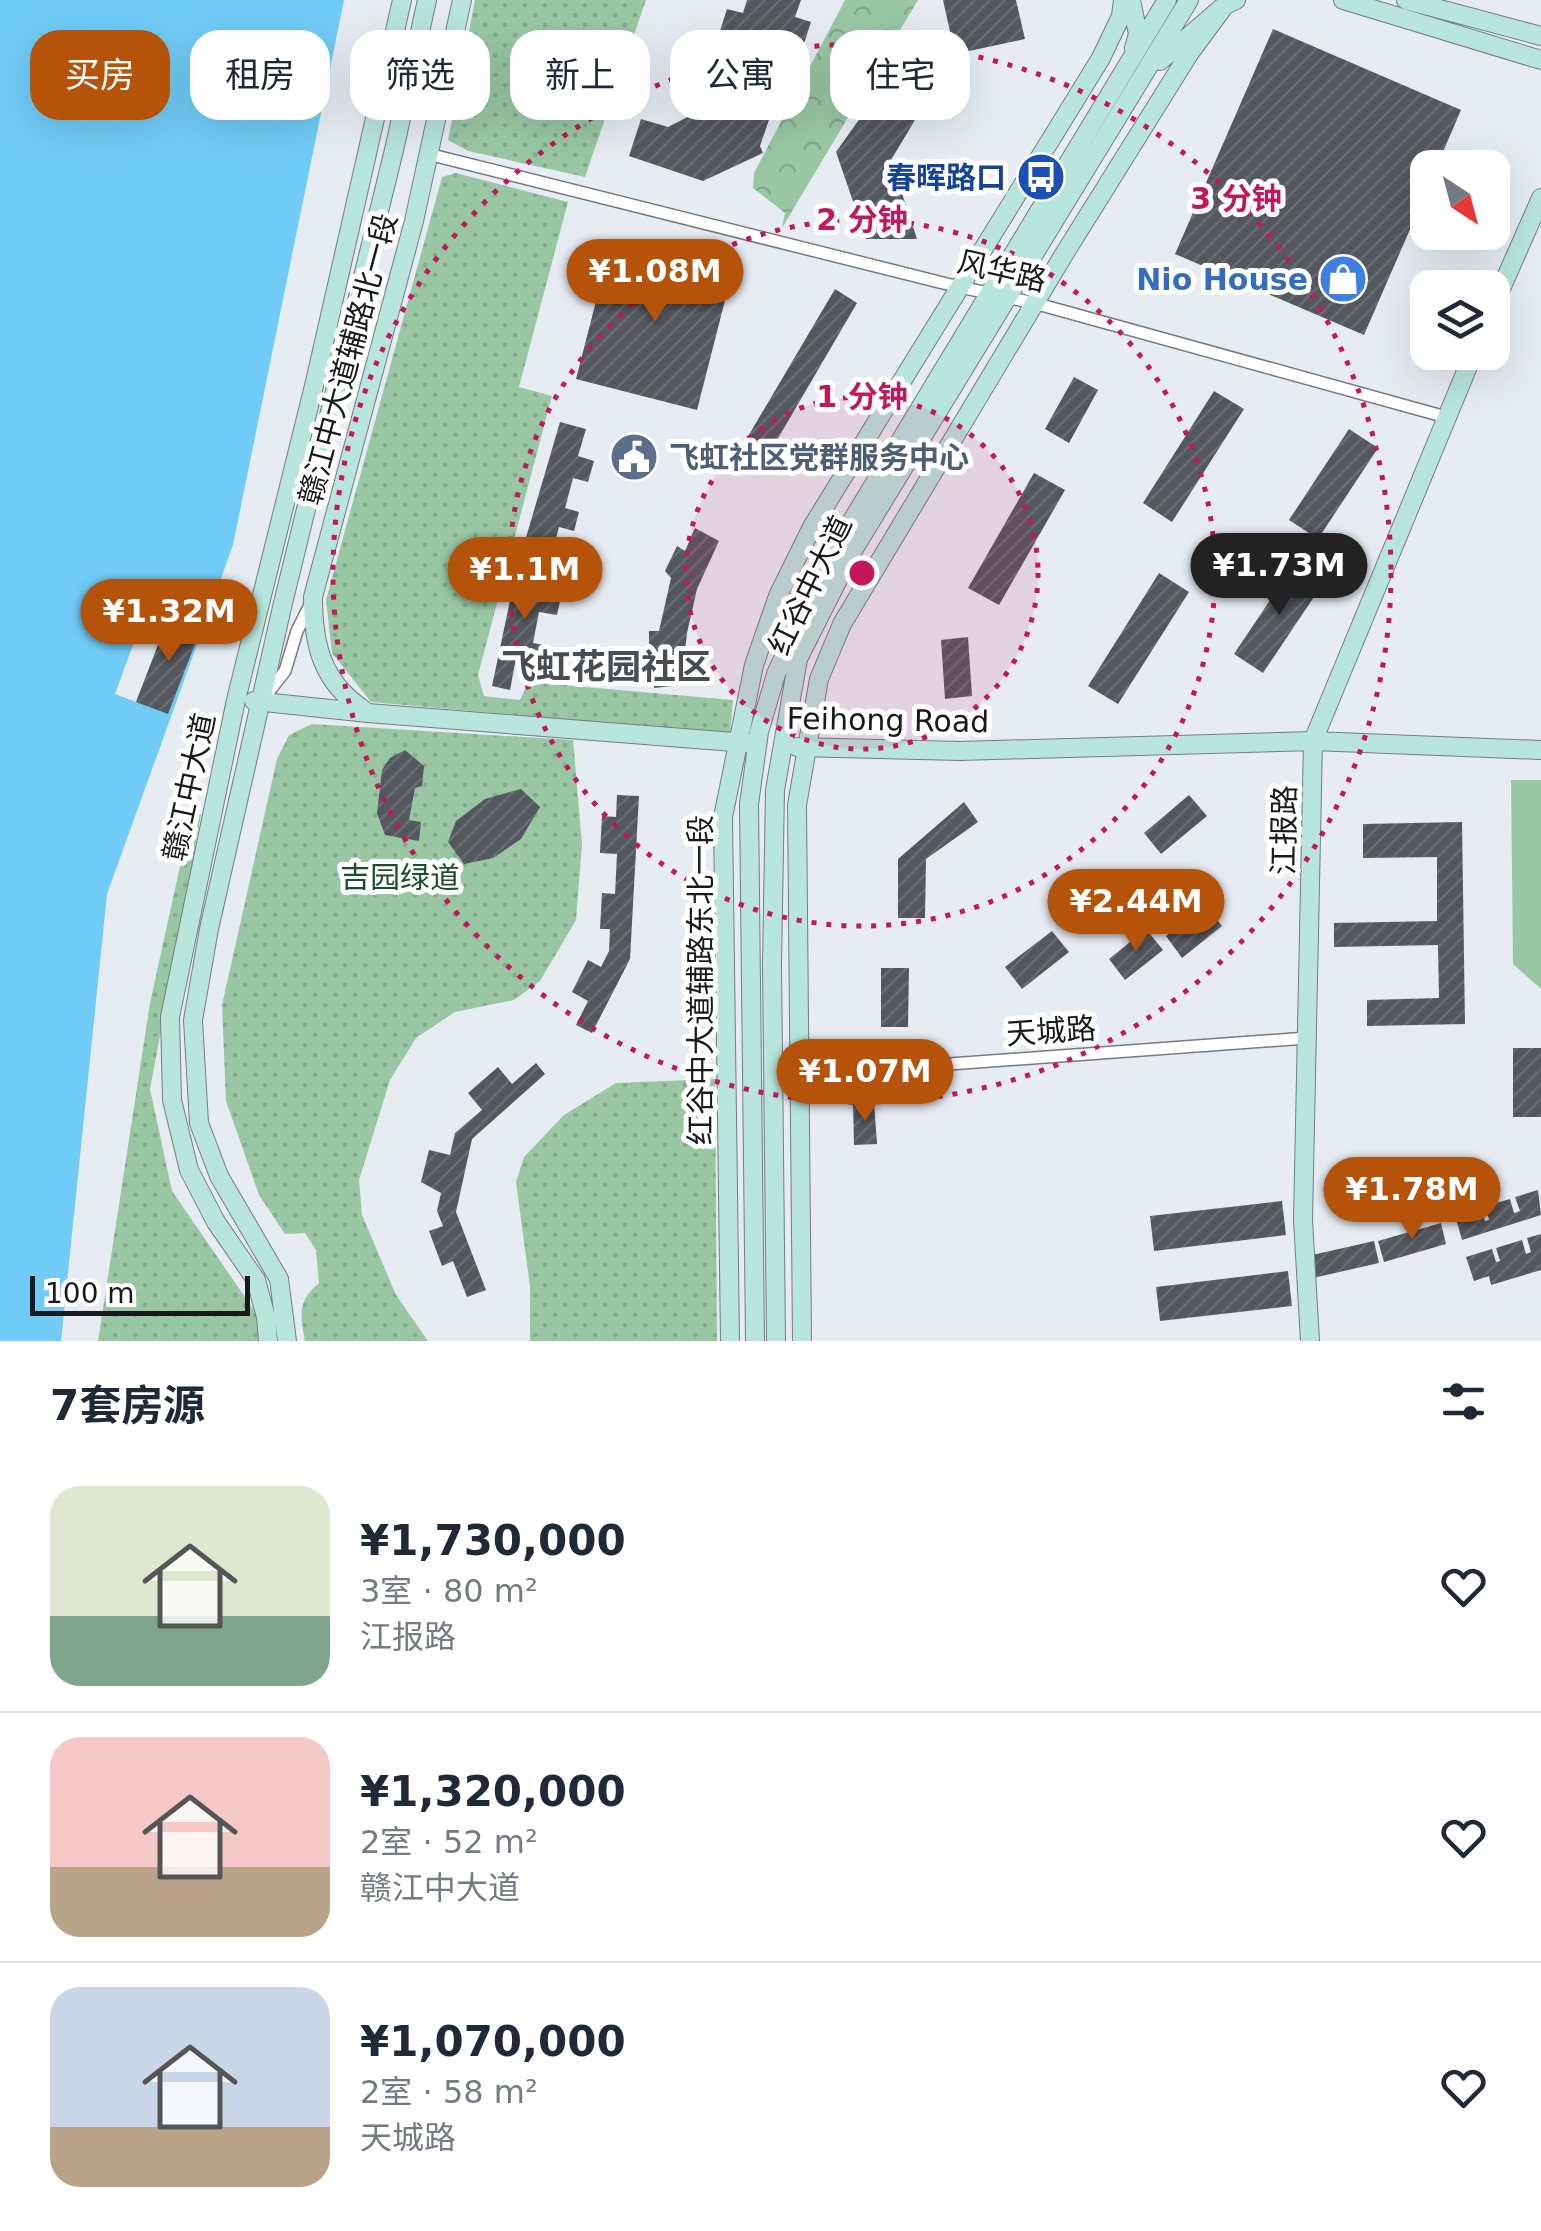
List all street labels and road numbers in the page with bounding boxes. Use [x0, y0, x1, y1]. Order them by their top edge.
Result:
street label: 赣江中大道辅路北一段 [292, 210, 404, 508]
street label: 风华路 [954, 244, 1050, 298]
street label: 红谷中大道 [761, 510, 859, 660]
street label: Feihong Road [786, 701, 990, 739]
street label: 赣江中大道 [156, 710, 222, 864]
street label: 江报路 [1266, 785, 1302, 875]
street label: 红谷中大道辅路东北一段 [683, 815, 718, 1145]
street label: 天城路 [1005, 1010, 1097, 1052]

